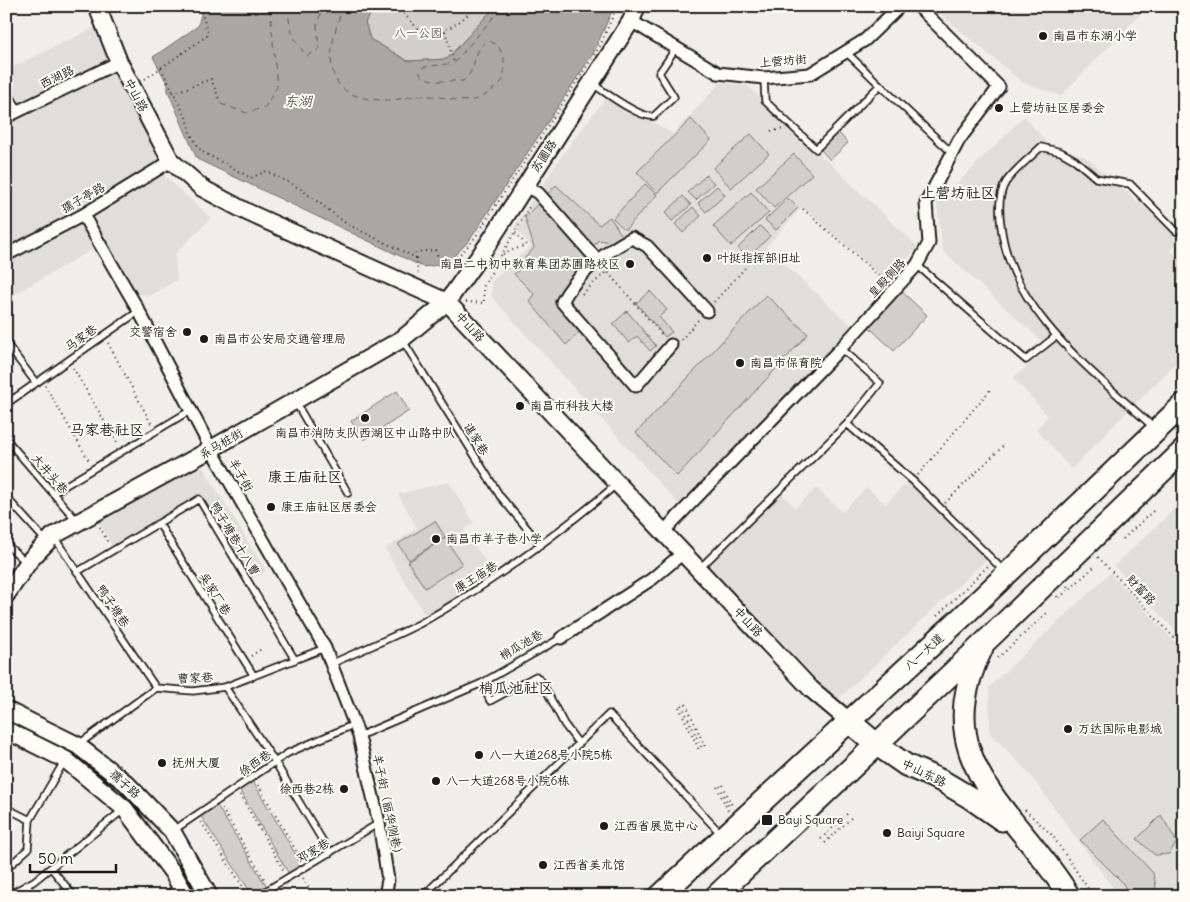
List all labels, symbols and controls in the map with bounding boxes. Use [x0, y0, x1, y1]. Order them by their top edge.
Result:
park label: 八一公园 [394, 25, 442, 40]
place label: 南昌市东湖小学 [1053, 28, 1137, 43]
marker: 南昌市东湖小学 [1037, 30, 1049, 42]
street label: 上营坊街 [758, 51, 808, 70]
street label: 西湖路 [37, 62, 76, 91]
street label: 中山路 [121, 75, 152, 114]
water label: 东湖 [284, 92, 314, 110]
place label: 上营坊社区居委会 [1009, 100, 1105, 115]
marker: 上营坊社区居委会 [993, 102, 1005, 114]
street label: 苏圃路 [527, 137, 560, 175]
street label: 孺子亭路 [58, 179, 107, 216]
district label: 上营坊社区 [920, 183, 996, 202]
place label: 叶挺指挥部旧址 [717, 250, 801, 265]
marker: 叶挺指挥部旧址 [701, 252, 713, 264]
street label: 皇殿侧路 [865, 255, 908, 300]
place label: 南昌二中初中教育集团苏圃路校区 [440, 256, 620, 271]
marker: 南昌二中初中教育集团苏圃路校区 [624, 258, 636, 270]
street label: 中山路 [453, 308, 488, 345]
street label: 马家巷 [62, 321, 100, 354]
place label: 交警宿舍 [129, 324, 177, 339]
marker: 交警宿舍 [181, 326, 193, 338]
place label: 南昌市公安局交通管理局 [214, 331, 346, 346]
marker: 南昌市公安局交通管理局 [198, 333, 210, 345]
place label: 南昌市保育院 [750, 355, 822, 370]
marker: 南昌市保育院 [734, 357, 746, 369]
place label: 南昌市科技大楼 [530, 398, 614, 413]
marker: 南昌市科技大楼 [514, 400, 526, 412]
marker: 南昌市消防支队西湖区中山路中队 [359, 412, 371, 424]
street label: 谌家巷 [461, 419, 492, 458]
district label: 马家巷社区 [69, 420, 145, 439]
street label: 系马桩街 [196, 425, 245, 462]
place label: 南昌市消防支队西湖区中山路中队 [275, 425, 455, 440]
street label: 大井头巷 [29, 451, 72, 497]
street label: 羊子街 [226, 455, 257, 494]
district label: 康王庙社区 [267, 467, 343, 486]
street label: 鸭子塘巷十八曹 [207, 499, 263, 579]
place label: 康王庙社区居委会 [281, 499, 377, 514]
marker: 康王庙社区居委会 [265, 501, 277, 513]
place label: 南昌市羊子巷小学 [446, 531, 542, 546]
marker: 南昌市羊子巷小学 [430, 533, 442, 545]
street label: 康王庙巷 [451, 557, 500, 596]
street label: 吴家厂巷 [196, 569, 235, 618]
street label: 财富路 [1124, 571, 1159, 608]
street label: 鸭子塘巷 [94, 582, 133, 630]
street label: 中山路 [731, 603, 766, 640]
street label: 梢瓜池巷 [496, 626, 545, 663]
street label: 八一大道 [901, 630, 947, 673]
street label: 曹家巷 [177, 669, 213, 686]
district label: 梢瓜池社区 [478, 678, 554, 697]
place label: 万达国际电影城 [1078, 721, 1162, 736]
marker: 万达国际电影城 [1062, 723, 1074, 735]
street label: 徐西巷 [236, 746, 274, 779]
place label: 八一大道268号小院5栋 [489, 747, 612, 762]
marker: 八一大道268号小院5栋 [473, 749, 485, 761]
street label: 羊子街（丽华侧巷） [370, 753, 407, 861]
place label: 抚州大厦 [172, 755, 220, 770]
street label: 中山东路 [899, 755, 949, 790]
marker: 抚州大厦 [156, 757, 168, 769]
street label: 孺子路 [107, 766, 144, 801]
place label: 八一大道268号小院6栋 [446, 773, 569, 788]
marker: 八一大道268号小院6栋 [430, 775, 442, 787]
place label: 徐西巷2栋 [279, 781, 334, 796]
marker: 徐西巷2栋 [338, 783, 350, 795]
place label: Bayi Square [778, 812, 843, 827]
marker: Bayi Square [760, 813, 774, 827]
place label: 江西省展览中心 [614, 818, 698, 833]
marker: 江西省展览中心 [598, 820, 610, 832]
place label: Baiyi Square [897, 825, 965, 840]
marker: Baiyi Square [881, 827, 893, 839]
street label: 邓家巷 [293, 835, 332, 866]
scale bar [30, 842, 116, 874]
text: 50 m [38, 849, 73, 868]
place label: 江西省美术馆 [553, 857, 625, 872]
marker: 江西省美术馆 [537, 859, 549, 871]

